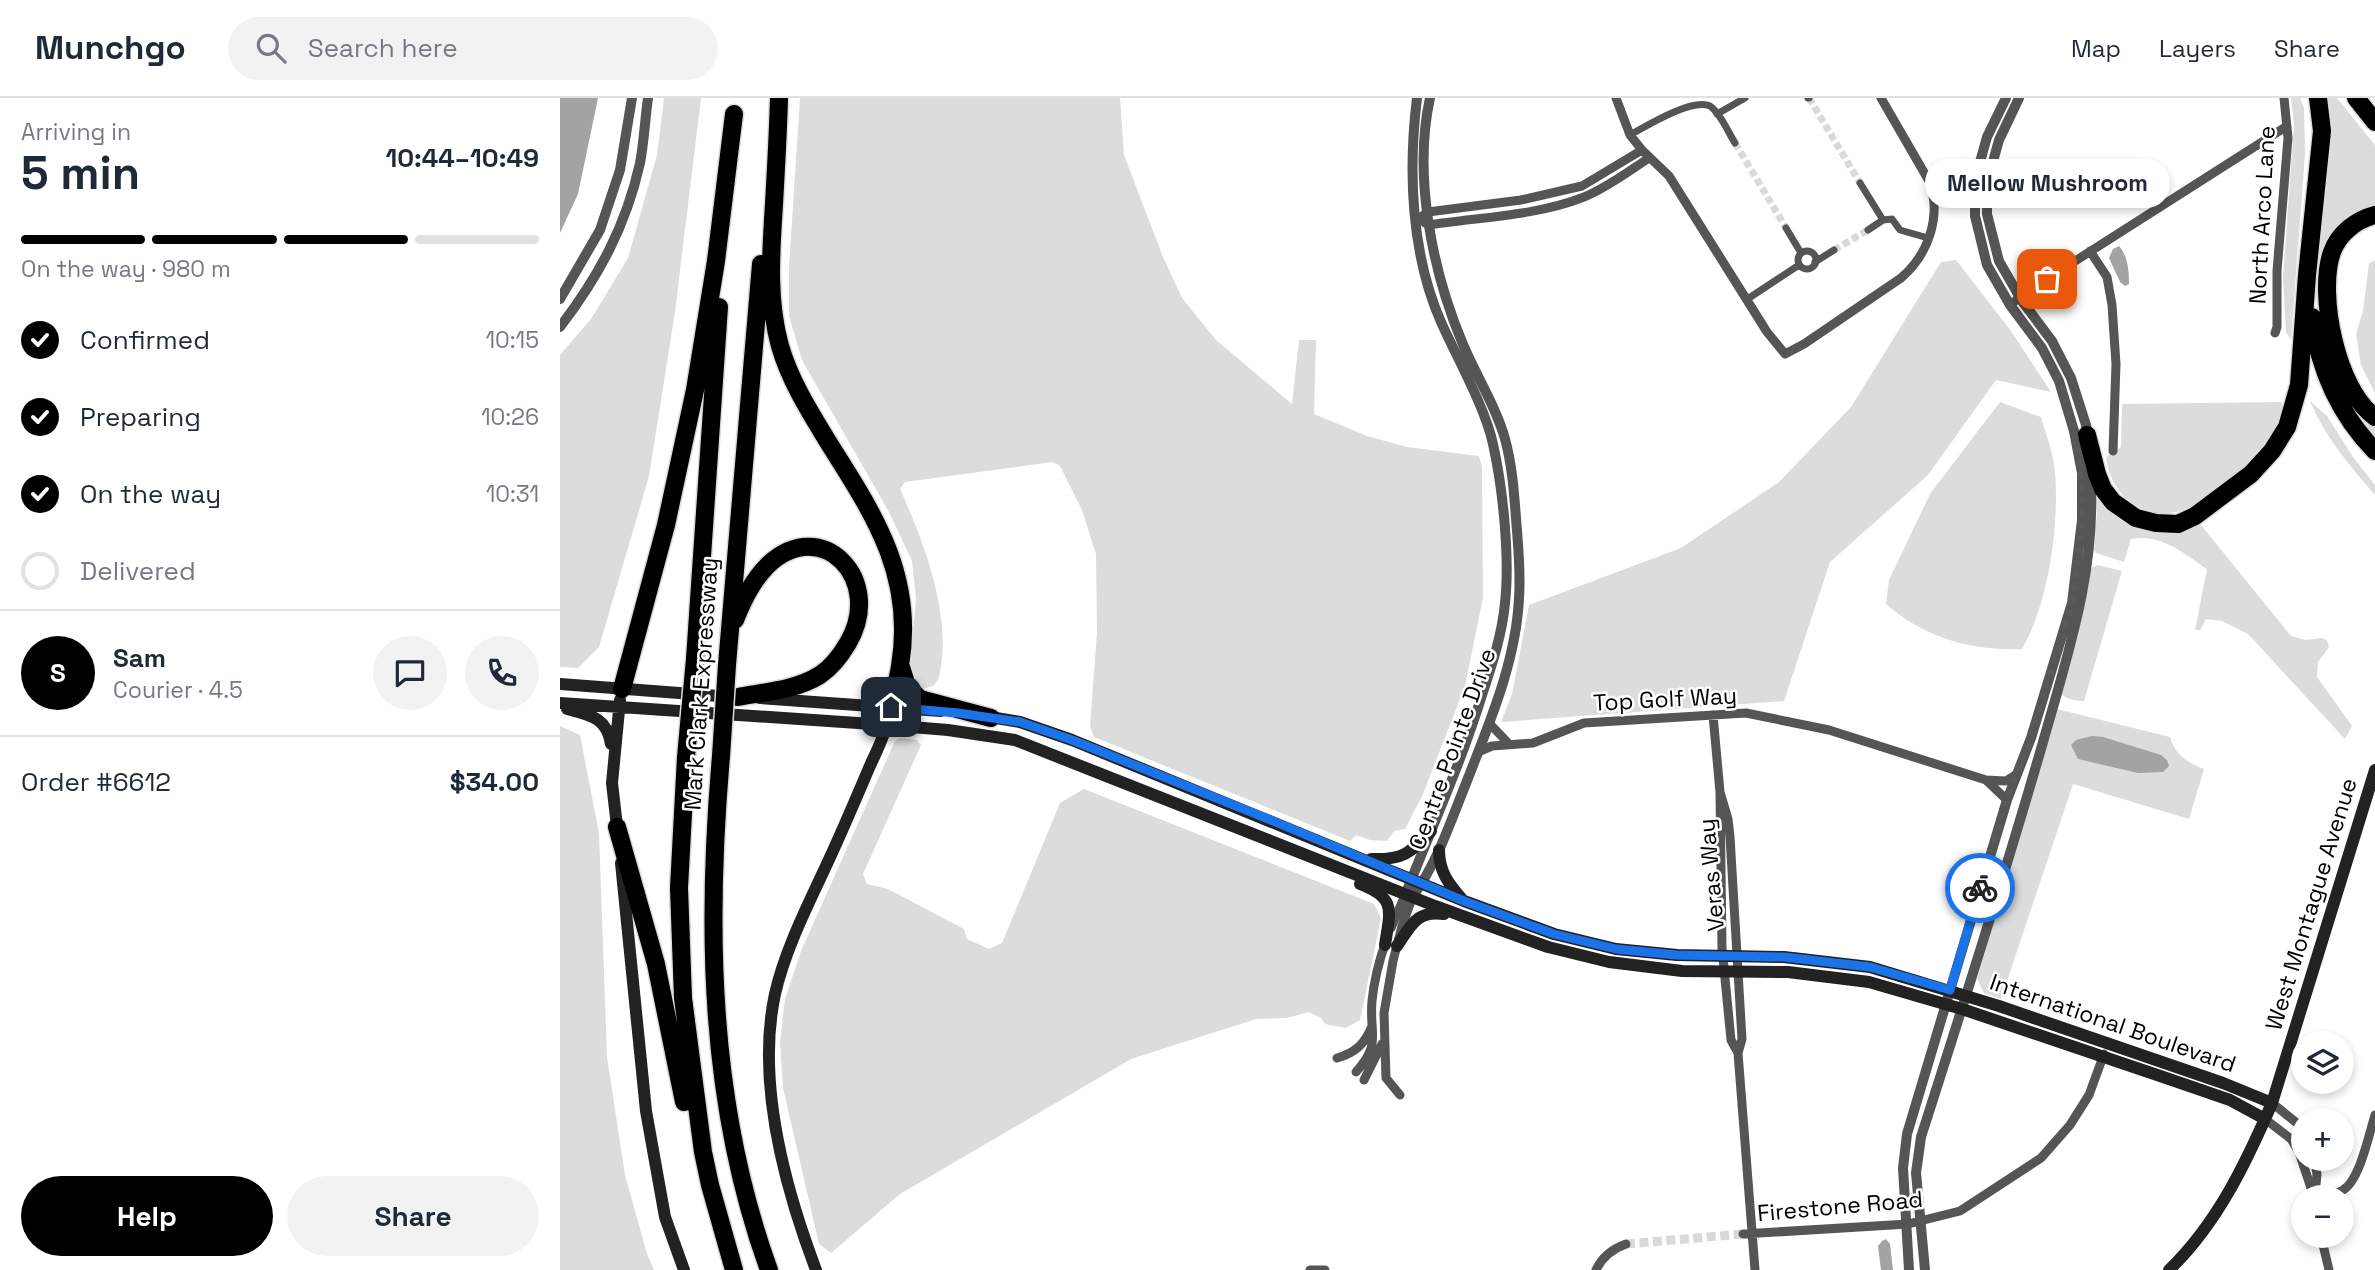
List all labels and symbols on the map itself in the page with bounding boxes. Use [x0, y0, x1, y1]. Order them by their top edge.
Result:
street label: North Arco Lane [2242, 125, 2282, 305]
callout: Mellow Mushroom [1924, 160, 2170, 209]
pin [2017, 249, 2077, 309]
street label: Mark Clark Expressway [677, 557, 725, 811]
street label: Centre Pointe Drive [1402, 644, 1502, 854]
pin [861, 677, 921, 737]
street label: Top Golf Way [1592, 680, 1738, 718]
street label: West Montague Avenue [2258, 774, 2364, 1034]
street label: Veras Way [1691, 817, 1731, 933]
courier [1945, 853, 2015, 923]
street label: International Boulevard [1986, 967, 2240, 1079]
street label: Firestone Road [1756, 1184, 1924, 1228]

